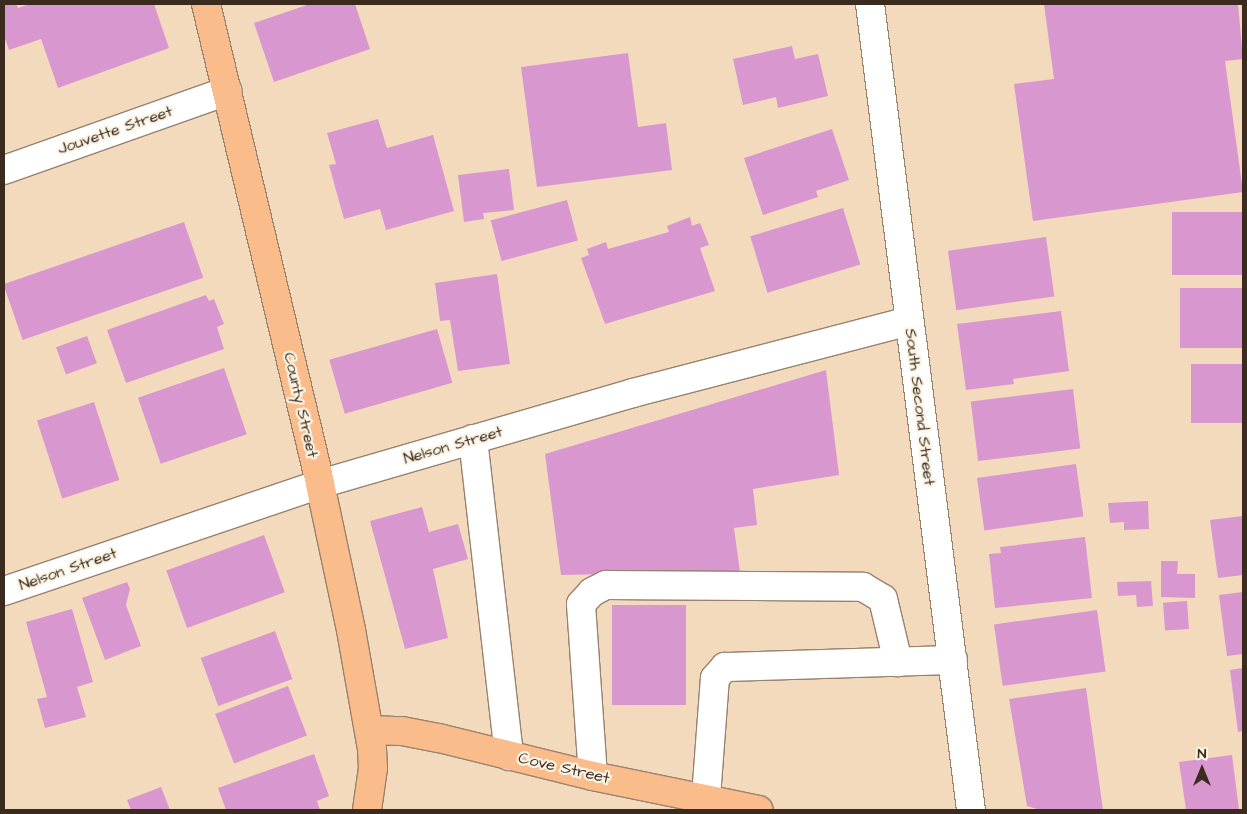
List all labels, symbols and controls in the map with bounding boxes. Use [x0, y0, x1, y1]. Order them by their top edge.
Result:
street label: Jouvette Street [55, 101, 175, 159]
street label: South Second Street [901, 327, 939, 487]
street label: County Street [280, 350, 322, 460]
street label: Nelson Street [401, 422, 505, 468]
street label: Nelson Street [17, 543, 119, 595]
north arrow [1177, 744, 1227, 794]
text: N [1198, 744, 1206, 764]
street label: Cove Street [517, 748, 611, 788]

